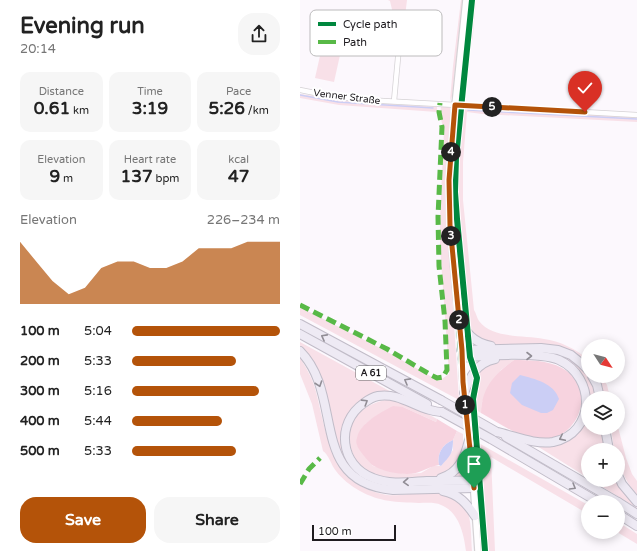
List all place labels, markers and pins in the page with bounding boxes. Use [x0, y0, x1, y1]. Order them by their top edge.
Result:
pin [568, 71, 602, 112]
pin: 5 [482, 97, 502, 117]
pin: 4 [441, 142, 461, 162]
pin: 3 [441, 226, 461, 246]
pin: 2 [449, 310, 469, 330]
pin: 1 [455, 395, 475, 415]
pin [457, 447, 491, 488]

